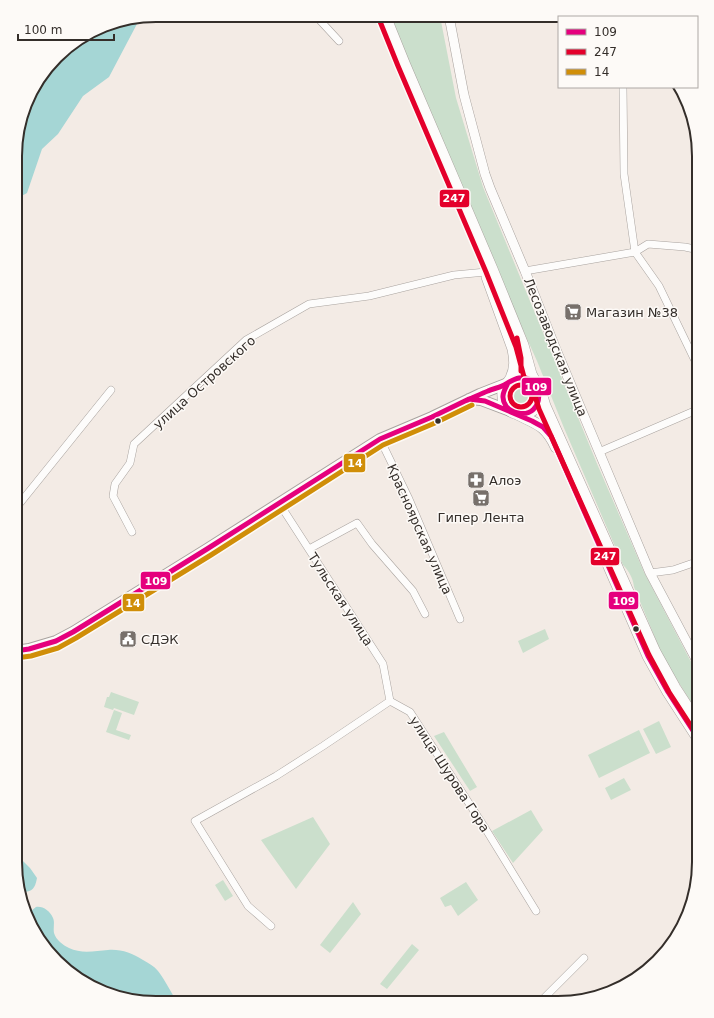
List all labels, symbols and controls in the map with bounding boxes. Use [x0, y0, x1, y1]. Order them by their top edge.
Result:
scale bar [18, 16, 114, 42]
legend [558, 16, 698, 88]
text: 100 m [24, 23, 62, 37]
text: 109 [594, 25, 617, 39]
text: 247 [594, 45, 617, 59]
text: 14 [594, 65, 609, 79]
line badge: 247 [439, 189, 470, 208]
text: 247 [443, 192, 465, 205]
street label: Лесозаводская улица [521, 276, 590, 419]
supermarket icon: Магазин №38 [563, 302, 583, 322]
place label: Магазин №38 [586, 305, 678, 320]
street label: улица Островского [150, 333, 258, 432]
line badge: 109 [521, 377, 552, 396]
text: 109 [525, 381, 547, 394]
unlabelled marker [433, 416, 443, 426]
line badge: 14 [343, 453, 366, 473]
text: 14 [347, 457, 363, 470]
street label: Красноярская улица [384, 462, 455, 597]
pharmacy icon: Алоэ [466, 470, 486, 490]
place label: Алоэ [489, 473, 521, 488]
supermarket icon: Гипер Лента [471, 488, 491, 508]
place label: Гипер Лента [437, 510, 525, 525]
line badge: 247 [590, 547, 620, 566]
street label: Тульская улица [304, 549, 376, 649]
text: 247 [594, 550, 616, 563]
line badge: 109 [140, 571, 171, 590]
text: 109 [145, 575, 167, 588]
line badge: 109 [608, 591, 639, 610]
line badge: 14 [122, 593, 145, 612]
text: 109 [613, 595, 635, 608]
text: 14 [125, 597, 141, 610]
unlabelled marker [631, 624, 641, 634]
public building icon: СДЭК [118, 629, 138, 649]
place label: СДЭК [141, 632, 179, 647]
street label: улица Шурова Гора [407, 714, 493, 835]

